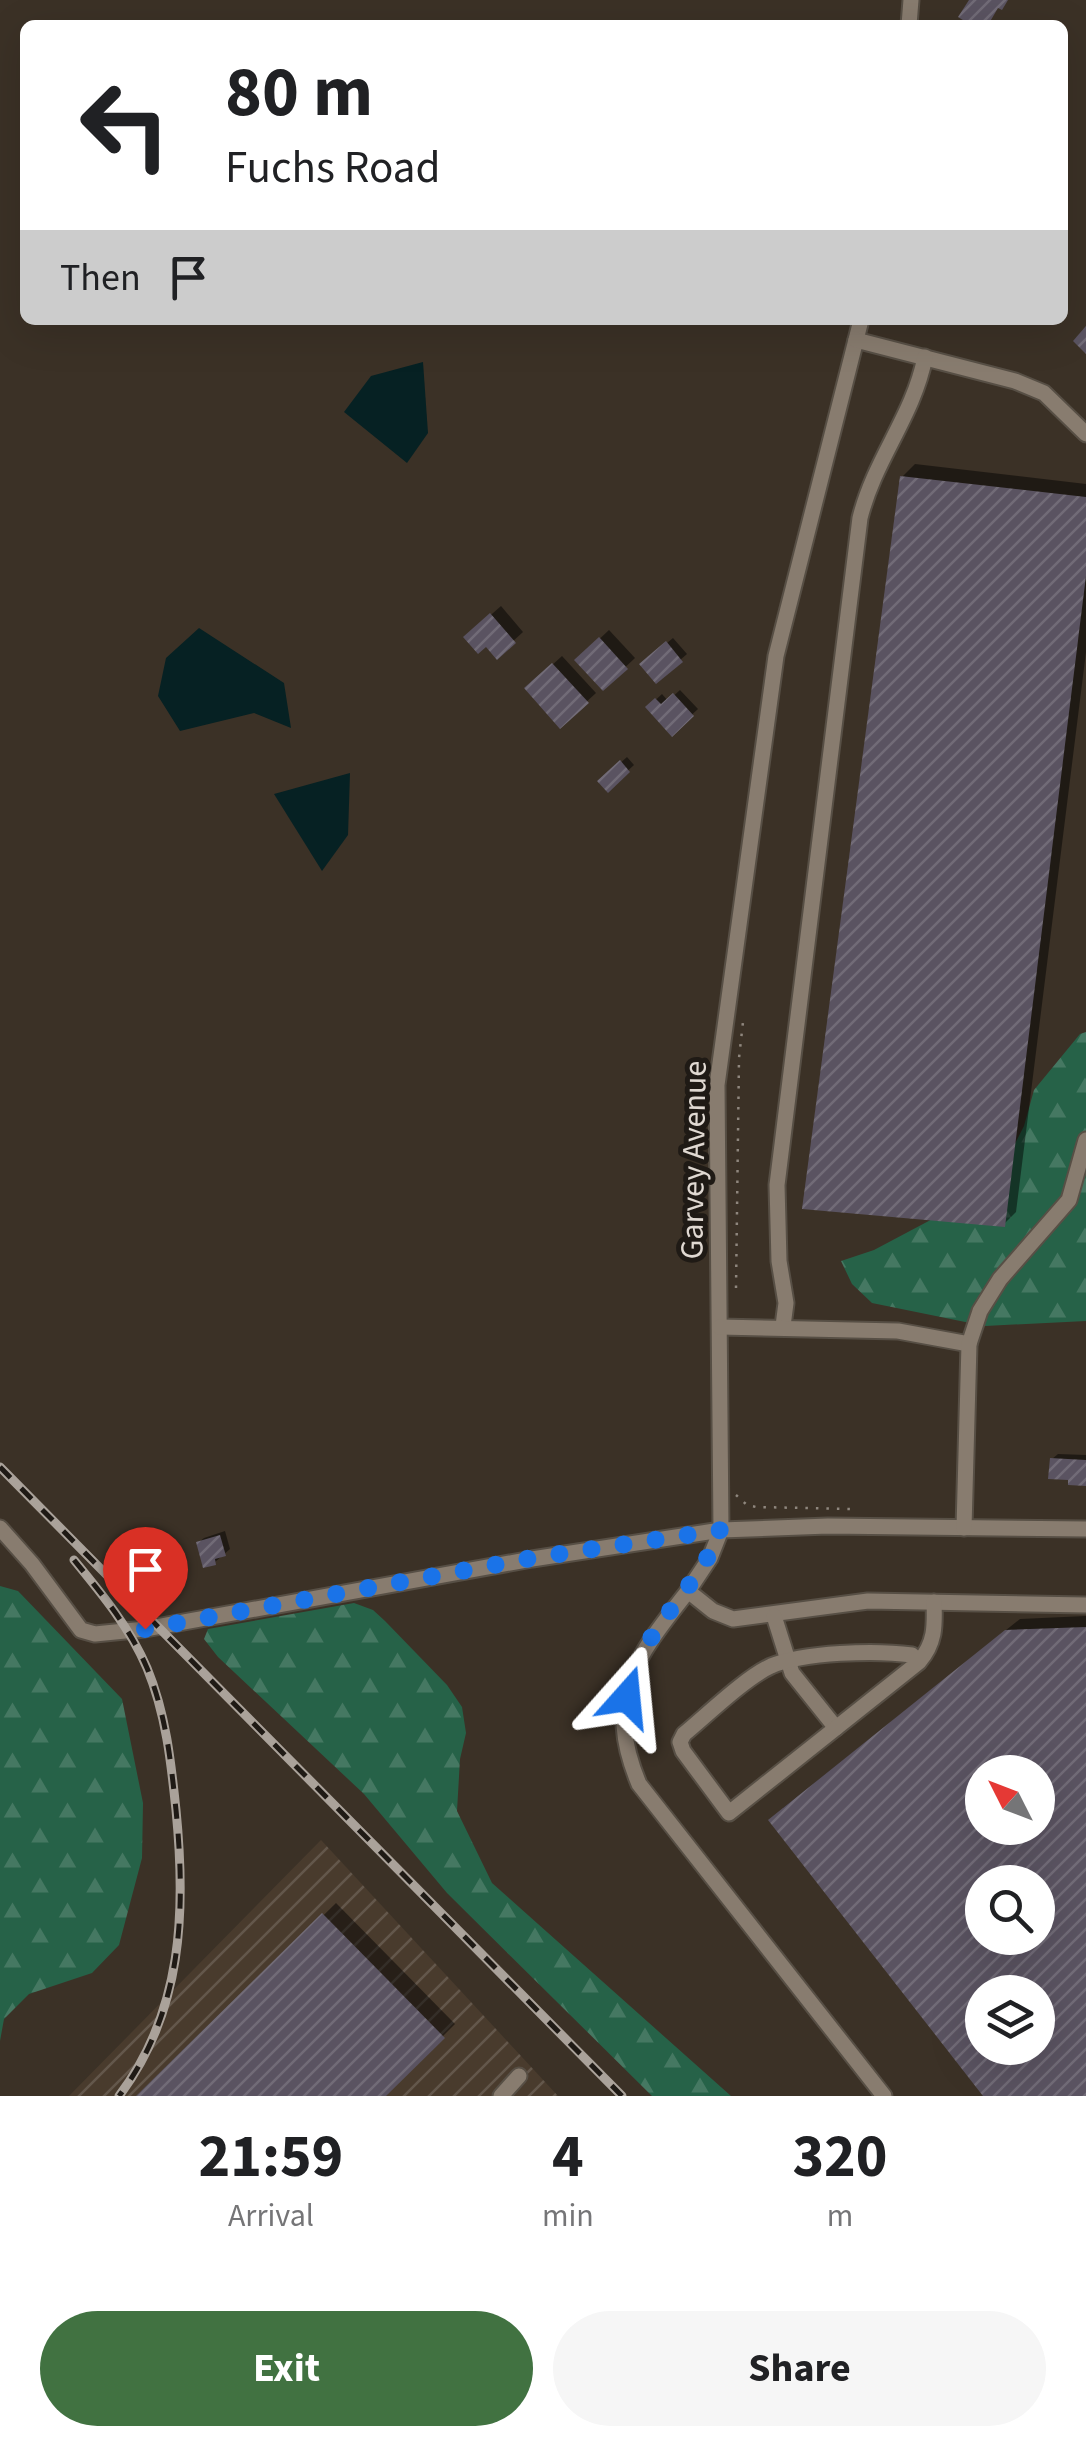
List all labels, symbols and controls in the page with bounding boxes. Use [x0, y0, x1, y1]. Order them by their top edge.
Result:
text: 80 m [225, 43, 373, 143]
icon: left [60, 60, 190, 190]
text: Fuchs Road [225, 136, 440, 200]
icon: arrive [161, 250, 216, 305]
text: Then [60, 251, 141, 305]
street label: Garvey Avenue [669, 1060, 719, 1260]
pin [103, 1527, 188, 1630]
icon: arrive [118, 1542, 173, 1597]
position arrow [575, 1645, 679, 1749]
north arrow [965, 1755, 1055, 1845]
map controls [965, 1755, 1055, 2065]
button: search [965, 1865, 1055, 1955]
button: layers [965, 1975, 1055, 2065]
text: 21:59 [199, 2115, 343, 2200]
text: 4 [552, 2115, 584, 2200]
text: 320 [792, 2115, 887, 2200]
text: Arrival [228, 2193, 314, 2239]
text: min [542, 2193, 594, 2239]
text: m [827, 2193, 853, 2239]
button: Exit [40, 2311, 533, 2426]
button: Share [553, 2311, 1046, 2426]

